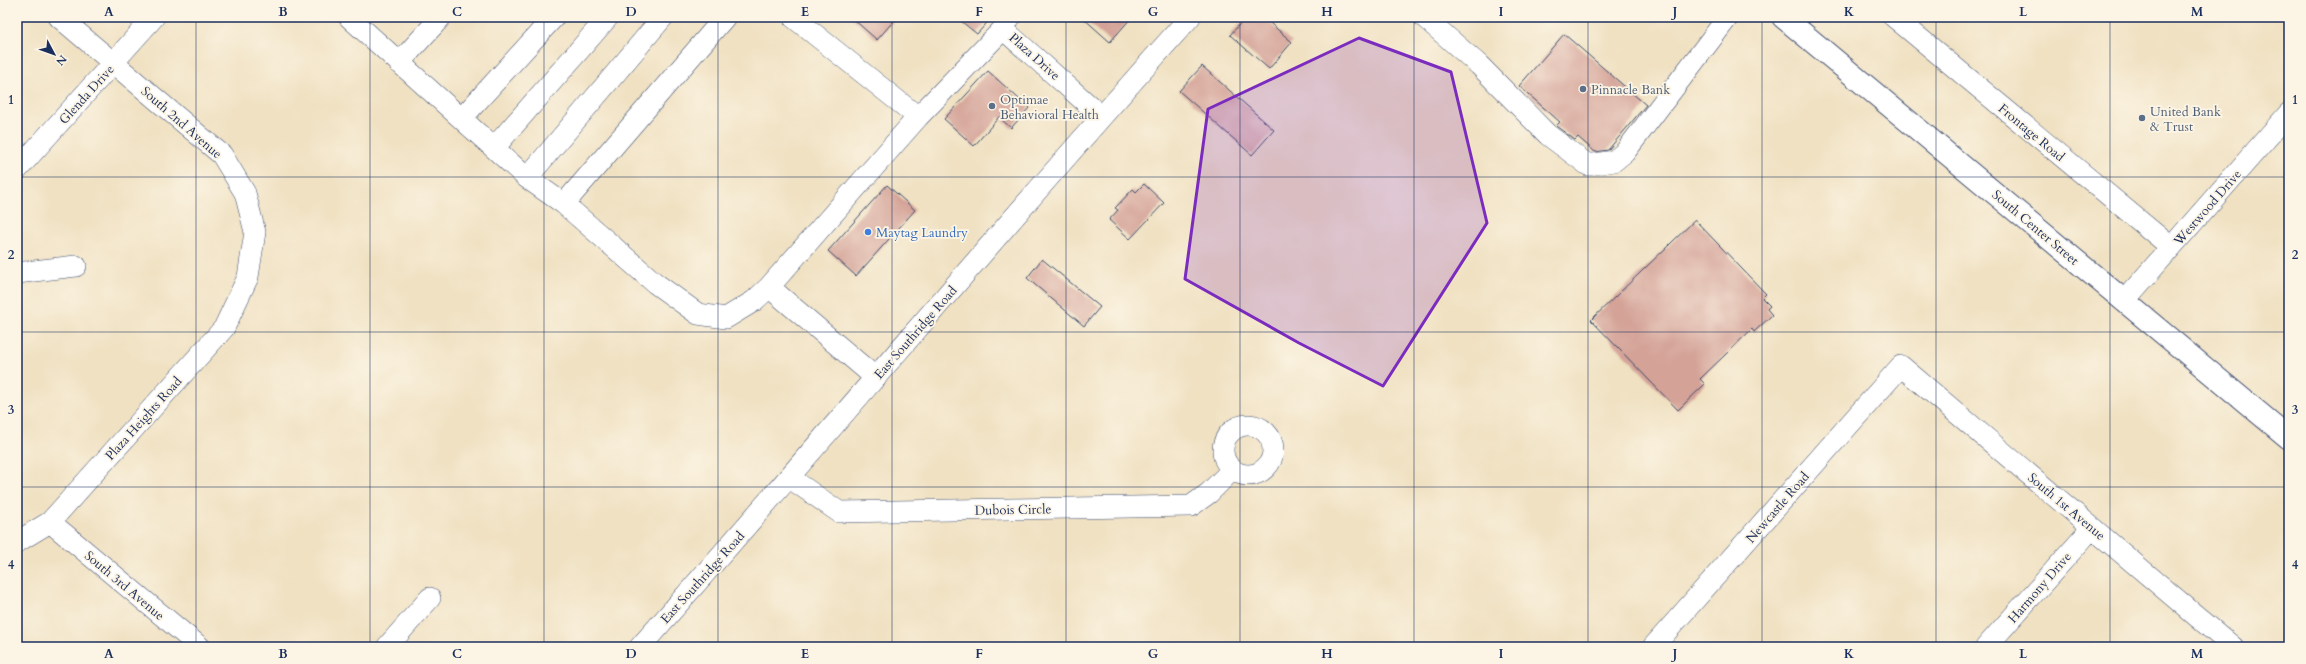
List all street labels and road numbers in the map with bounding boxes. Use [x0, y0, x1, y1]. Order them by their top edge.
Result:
street label: Plaza Drive [1005, 29, 1064, 85]
street label: Glenda Drive [55, 61, 118, 128]
street label: South 2nd Avenue [137, 82, 226, 163]
street label: Frontage Road [1994, 100, 2068, 166]
street label: Westwood Drive [2169, 166, 2246, 250]
street label: South Center Street [1988, 186, 2083, 269]
street label: East Southridge Road [870, 282, 961, 383]
street label: Plaza Heights Road [101, 373, 186, 464]
street label: Newcastle Road [1742, 468, 1814, 547]
street label: South 1st Avenue [2024, 469, 2109, 545]
street label: Dubois Circle [975, 500, 1052, 520]
street label: East Southridge Road [657, 528, 749, 628]
street label: South 3rd Avenue [81, 547, 168, 625]
street label: Harmony Drive [2004, 548, 2076, 627]

